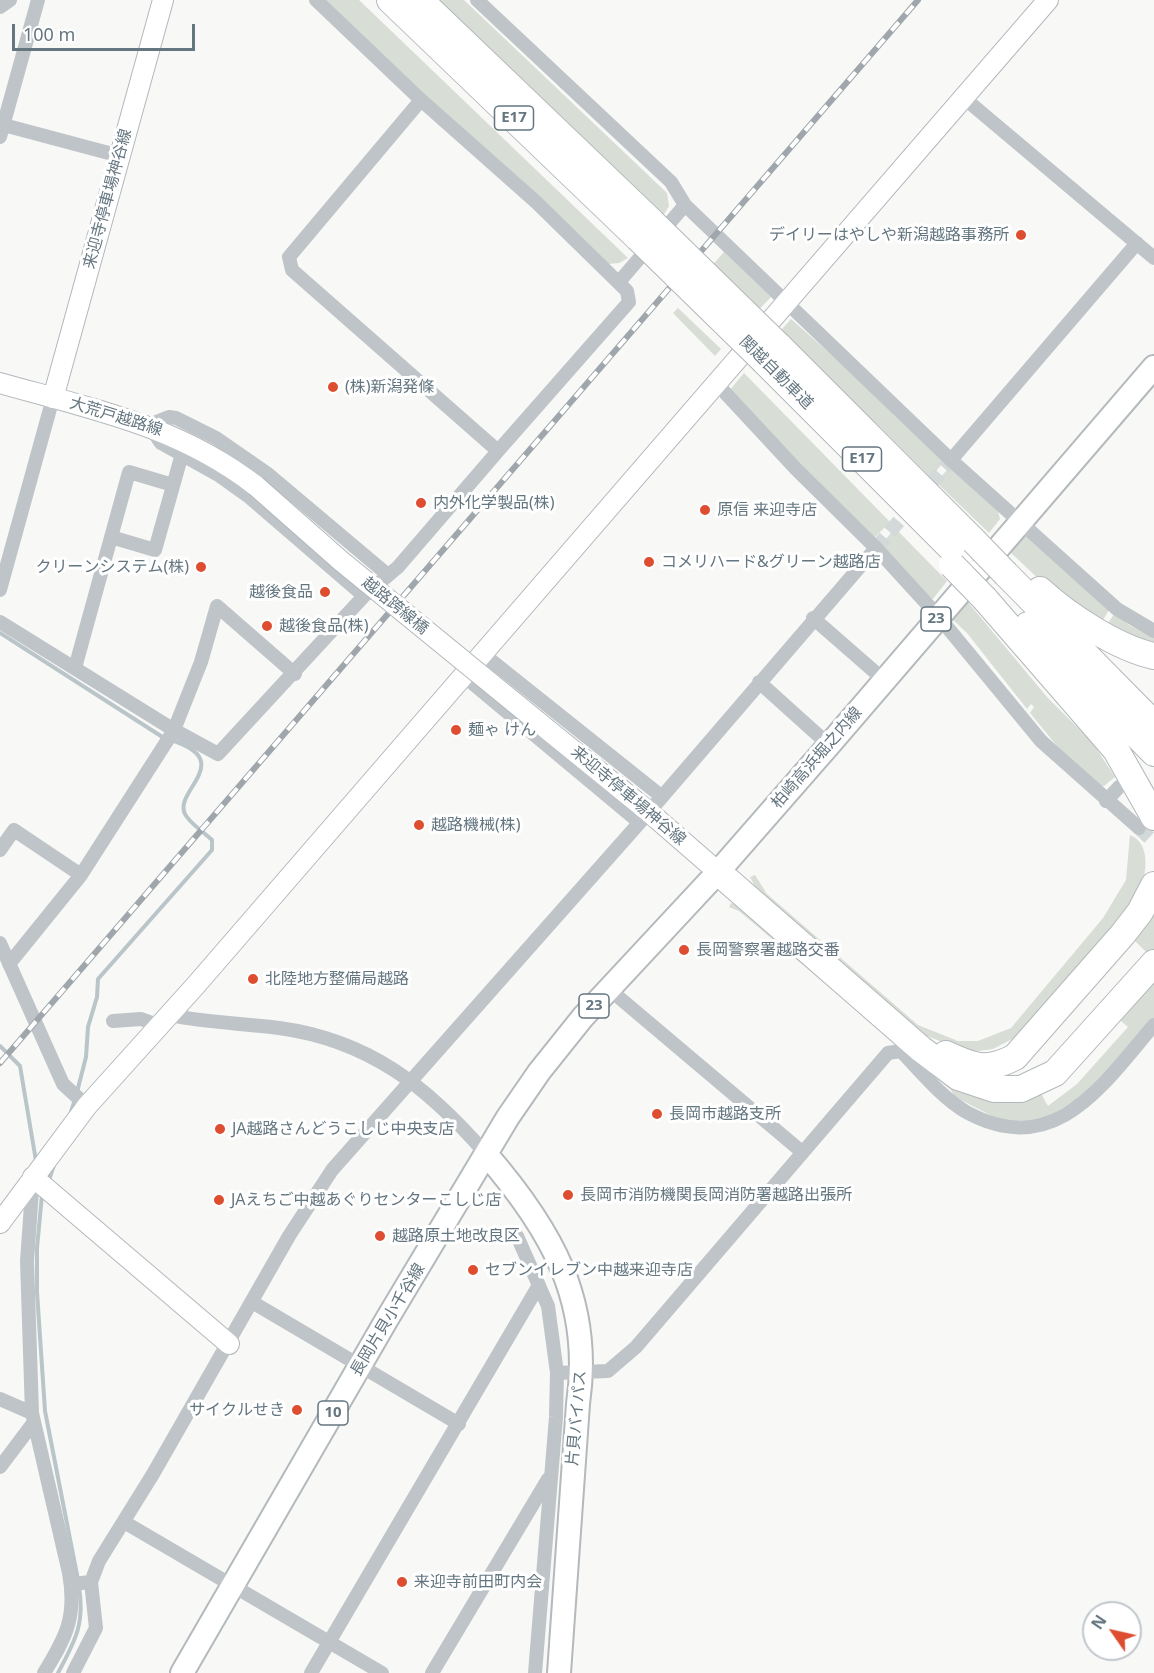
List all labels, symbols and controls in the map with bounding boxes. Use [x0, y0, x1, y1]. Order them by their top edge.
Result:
scale bar [15, 12, 198, 50]
text: 100 m [23, 22, 75, 46]
road number: E17 [494, 106, 534, 130]
street label: 来迎寺停車場神谷線 [80, 127, 136, 271]
place label: デイリーはやしや新潟越路事務所 [769, 225, 1009, 245]
marker: デイリーはやしや新潟越路事務所 [1014, 228, 1028, 242]
street label: 関越自動車道 [735, 332, 817, 414]
place label: (株)新潟発條 [345, 377, 435, 397]
marker: (株)新潟発條 [326, 380, 340, 394]
street label: 大荒戸越路線 [67, 394, 165, 440]
road number: E17 [842, 447, 882, 471]
place label: 内外化学製品(株) [433, 493, 555, 513]
marker: 内外化学製品(株) [414, 496, 428, 510]
place label: 原信 来迎寺店 [717, 500, 817, 520]
marker: 原信 来迎寺店 [698, 503, 712, 517]
place label: コメリハード&グリーン越路店 [661, 552, 881, 572]
marker: コメリハード&グリーン越路店 [642, 555, 656, 569]
place label: クリーンシステム(株) [35, 557, 189, 577]
marker: クリーンシステム(株) [194, 560, 208, 574]
street label: 越路跨線橋 [358, 573, 432, 639]
place label: 越後食品 [249, 582, 313, 602]
marker: 越後食品 [318, 585, 332, 599]
road number: 23 [921, 607, 951, 631]
place label: 越後食品(株) [279, 616, 369, 636]
marker: 越後食品(株) [260, 619, 274, 633]
street label: 柏崎高浜堀之内線 [768, 703, 866, 813]
place label: 麺ゃ けん [468, 720, 536, 740]
marker: 麺ゃ けん [449, 723, 463, 737]
street label: 来迎寺停車場神谷線 [567, 742, 689, 850]
place label: 越路機械(株) [431, 815, 521, 835]
marker: 越路機械(株) [412, 818, 426, 832]
place label: 長岡警察署越路交番 [696, 940, 840, 960]
marker: 長岡警察署越路交番 [677, 943, 691, 957]
place label: 北陸地方整備局越路 [265, 969, 409, 989]
marker: 北陸地方整備局越路 [246, 972, 260, 986]
road number: 23 [579, 994, 609, 1018]
place label: 長岡市越路支所 [669, 1104, 781, 1124]
marker: 長岡市越路支所 [650, 1107, 664, 1121]
place label: JA越路さんどうこしじ中央支店 [232, 1119, 455, 1139]
marker: JA越路さんどうこしじ中央支店 [213, 1122, 227, 1136]
place label: 長岡市消防機関長岡消防署越路出張所 [580, 1185, 852, 1205]
marker: 長岡市消防機関長岡消防署越路出張所 [561, 1188, 575, 1202]
place label: JAえちご中越あぐりセンターこしじ店 [231, 1190, 502, 1210]
marker: JAえちご中越あぐりセンターこしじ店 [212, 1193, 226, 1207]
place label: 越路原土地改良区 [392, 1226, 520, 1246]
marker: 越路原土地改良区 [373, 1229, 387, 1243]
street label: 長岡片貝小千谷線 [347, 1260, 429, 1380]
place label: セブンイレブン中越来迎寺店 [485, 1260, 693, 1280]
marker: セブンイレブン中越来迎寺店 [466, 1263, 480, 1277]
street label: 片貝バイパス [563, 1369, 591, 1467]
place label: サイクルせき [189, 1400, 285, 1420]
road number: 10 [318, 1401, 348, 1425]
marker: サイクルせき [290, 1403, 304, 1417]
place label: 来迎寺前田町内会 [414, 1572, 542, 1592]
marker: 来迎寺前田町内会 [395, 1575, 409, 1589]
north arrow [1082, 1601, 1142, 1661]
text: N [1086, 1611, 1111, 1634]

